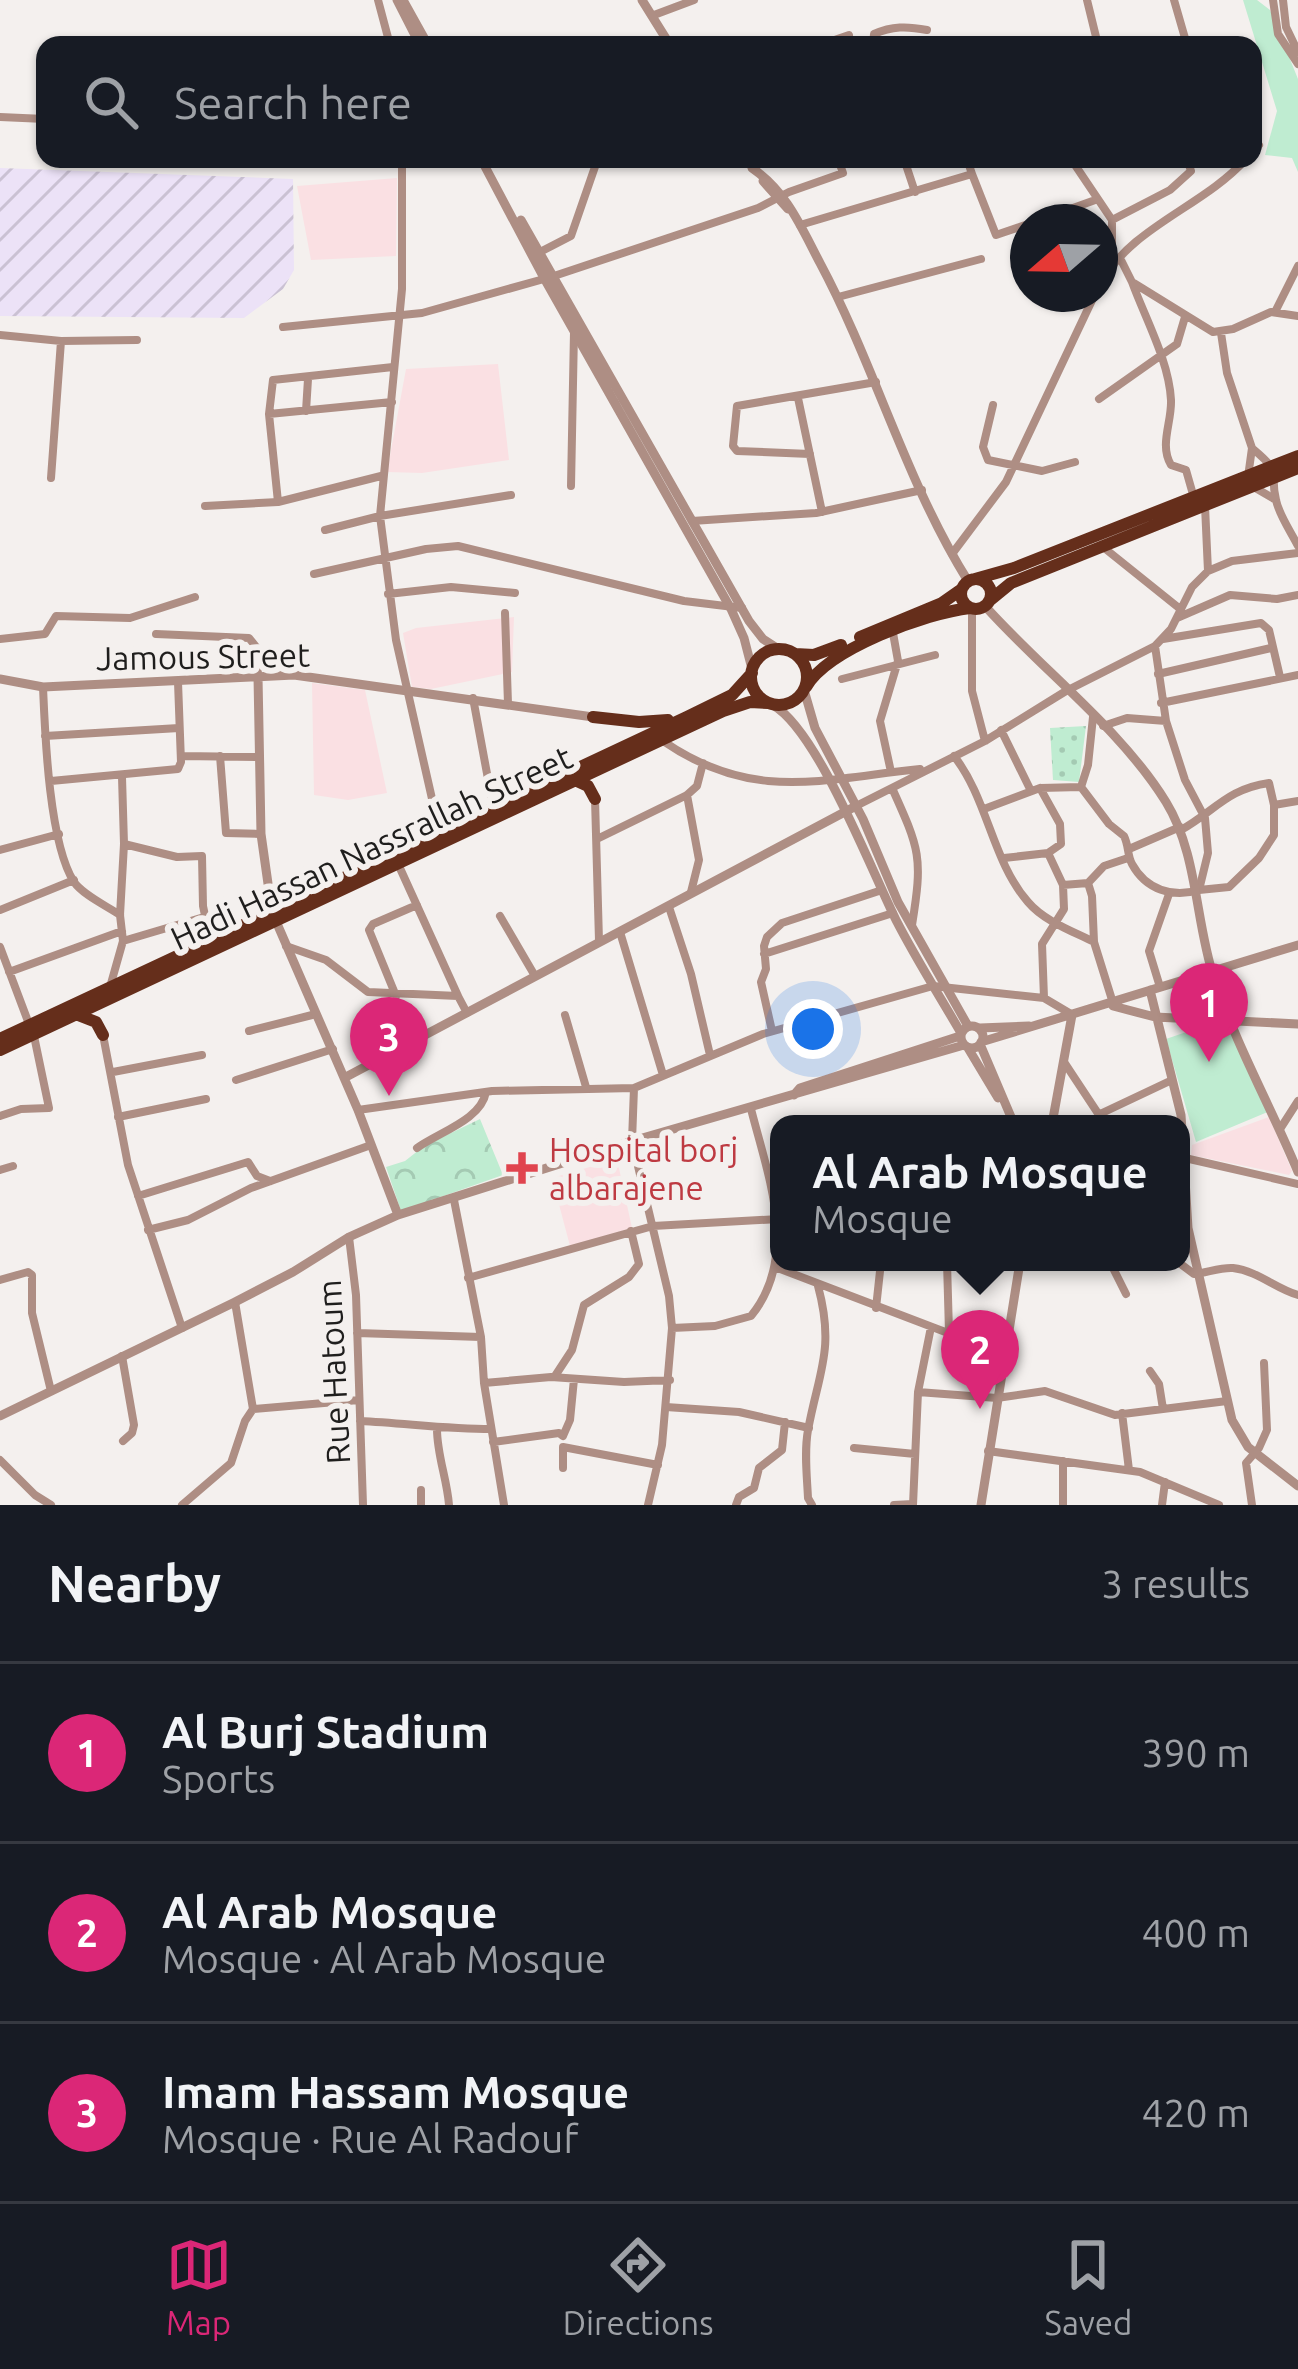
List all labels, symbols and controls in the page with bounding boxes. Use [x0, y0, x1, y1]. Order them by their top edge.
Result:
search box [36, 36, 1262, 168]
icon: search [78, 69, 144, 135]
text: Search here [174, 77, 412, 128]
north arrow [1010, 204, 1118, 312]
street label: Jamous Street [96, 636, 310, 676]
street label: Hadi Hassan Nassrallah Street [165, 738, 577, 956]
pin: 1 [1170, 963, 1248, 1062]
pin: 3 [350, 997, 428, 1096]
your location [783, 999, 843, 1059]
popup [770, 1115, 1190, 1271]
place label: Hospital borj albarajene [549, 1131, 738, 1206]
text: Al Arab Mosque [812, 1146, 1148, 1197]
marker: Hospital borj albarajene [506, 1152, 538, 1184]
text: Mosque [812, 1197, 953, 1240]
street label: Rue Hatoum [310, 1279, 356, 1465]
pin: 2 [941, 1310, 1019, 1409]
text: Nearby [48, 1554, 221, 1612]
text: 3 results [1101, 1562, 1250, 1605]
text: Al Burj Stadium [162, 1706, 489, 1757]
text: 1 [76, 1731, 98, 1774]
text: 390 m [1141, 1731, 1250, 1774]
text: Sports [162, 1757, 275, 1800]
text: Al Arab Mosque [162, 1886, 497, 1937]
text: 2 [76, 1911, 98, 1954]
text: 400 m [1141, 1911, 1250, 1954]
text: Mosque · Al Arab Mosque [162, 1937, 606, 1980]
text: Imam Hassam Mosque [162, 2066, 629, 2117]
text: 3 [76, 2091, 98, 2134]
text: 420 m [1141, 2091, 1250, 2134]
text: Mosque · Rue Al Radouf [162, 2117, 578, 2160]
tab: Map [166, 2232, 232, 2341]
tab: Directions [563, 2232, 713, 2341]
tab: Saved [1045, 2232, 1132, 2341]

